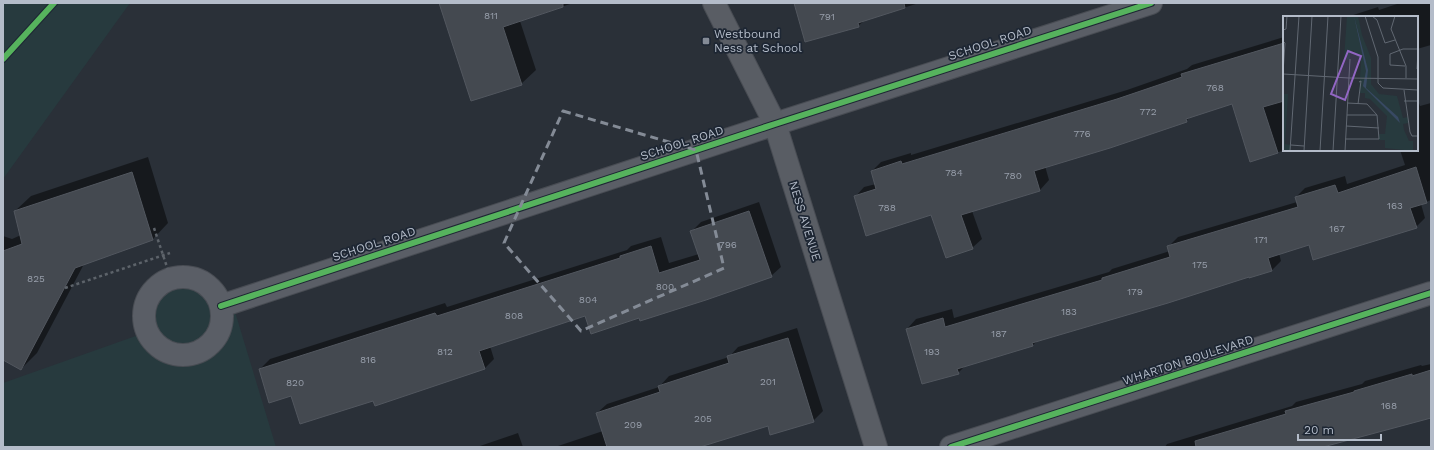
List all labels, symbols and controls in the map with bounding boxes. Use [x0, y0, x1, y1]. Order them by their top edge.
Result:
house number: 811 [484, 10, 498, 21]
house number: 791 [819, 11, 835, 22]
inset map [1283, 16, 1418, 151]
street label: SCHOOL ROAD [947, 23, 1033, 63]
place label: Westbound Ness at School [714, 27, 802, 55]
marker: Westbound Ness at School [701, 36, 711, 46]
house number: 768 [1206, 82, 1224, 93]
house number: 772 [1139, 106, 1157, 117]
street label: SCHOOL ROAD [639, 123, 725, 163]
house number: 776 [1073, 128, 1091, 139]
house number: 784 [945, 167, 963, 178]
house number: 780 [1004, 170, 1022, 181]
street label: NESS AVENUE [786, 179, 824, 263]
house number: 163 [1387, 200, 1403, 211]
house number: 788 [878, 202, 896, 213]
house number: 167 [1329, 223, 1345, 234]
street label: SCHOOL ROAD [331, 224, 417, 264]
house number: 171 [1254, 234, 1268, 245]
house number: 796 [719, 239, 737, 250]
house number: 175 [1192, 259, 1208, 270]
house number: 825 [27, 273, 45, 284]
house number: 800 [656, 281, 674, 292]
house number: 179 [1127, 286, 1143, 297]
house number: 804 [579, 294, 597, 305]
house number: 183 [1061, 306, 1077, 317]
house number: 808 [505, 310, 523, 321]
house number: 187 [991, 328, 1007, 339]
street label: WHARTON BOULEVARD [1121, 332, 1255, 388]
house number: 812 [437, 346, 453, 357]
house number: 193 [924, 346, 940, 357]
house number: 816 [360, 354, 376, 365]
house number: 201 [760, 376, 776, 387]
house number: 820 [286, 377, 304, 388]
house number: 168 [1381, 400, 1397, 411]
house number: 205 [694, 413, 712, 424]
scale bar [1298, 416, 1381, 442]
house number: 209 [624, 419, 642, 430]
text: 20 m [1304, 423, 1334, 437]

